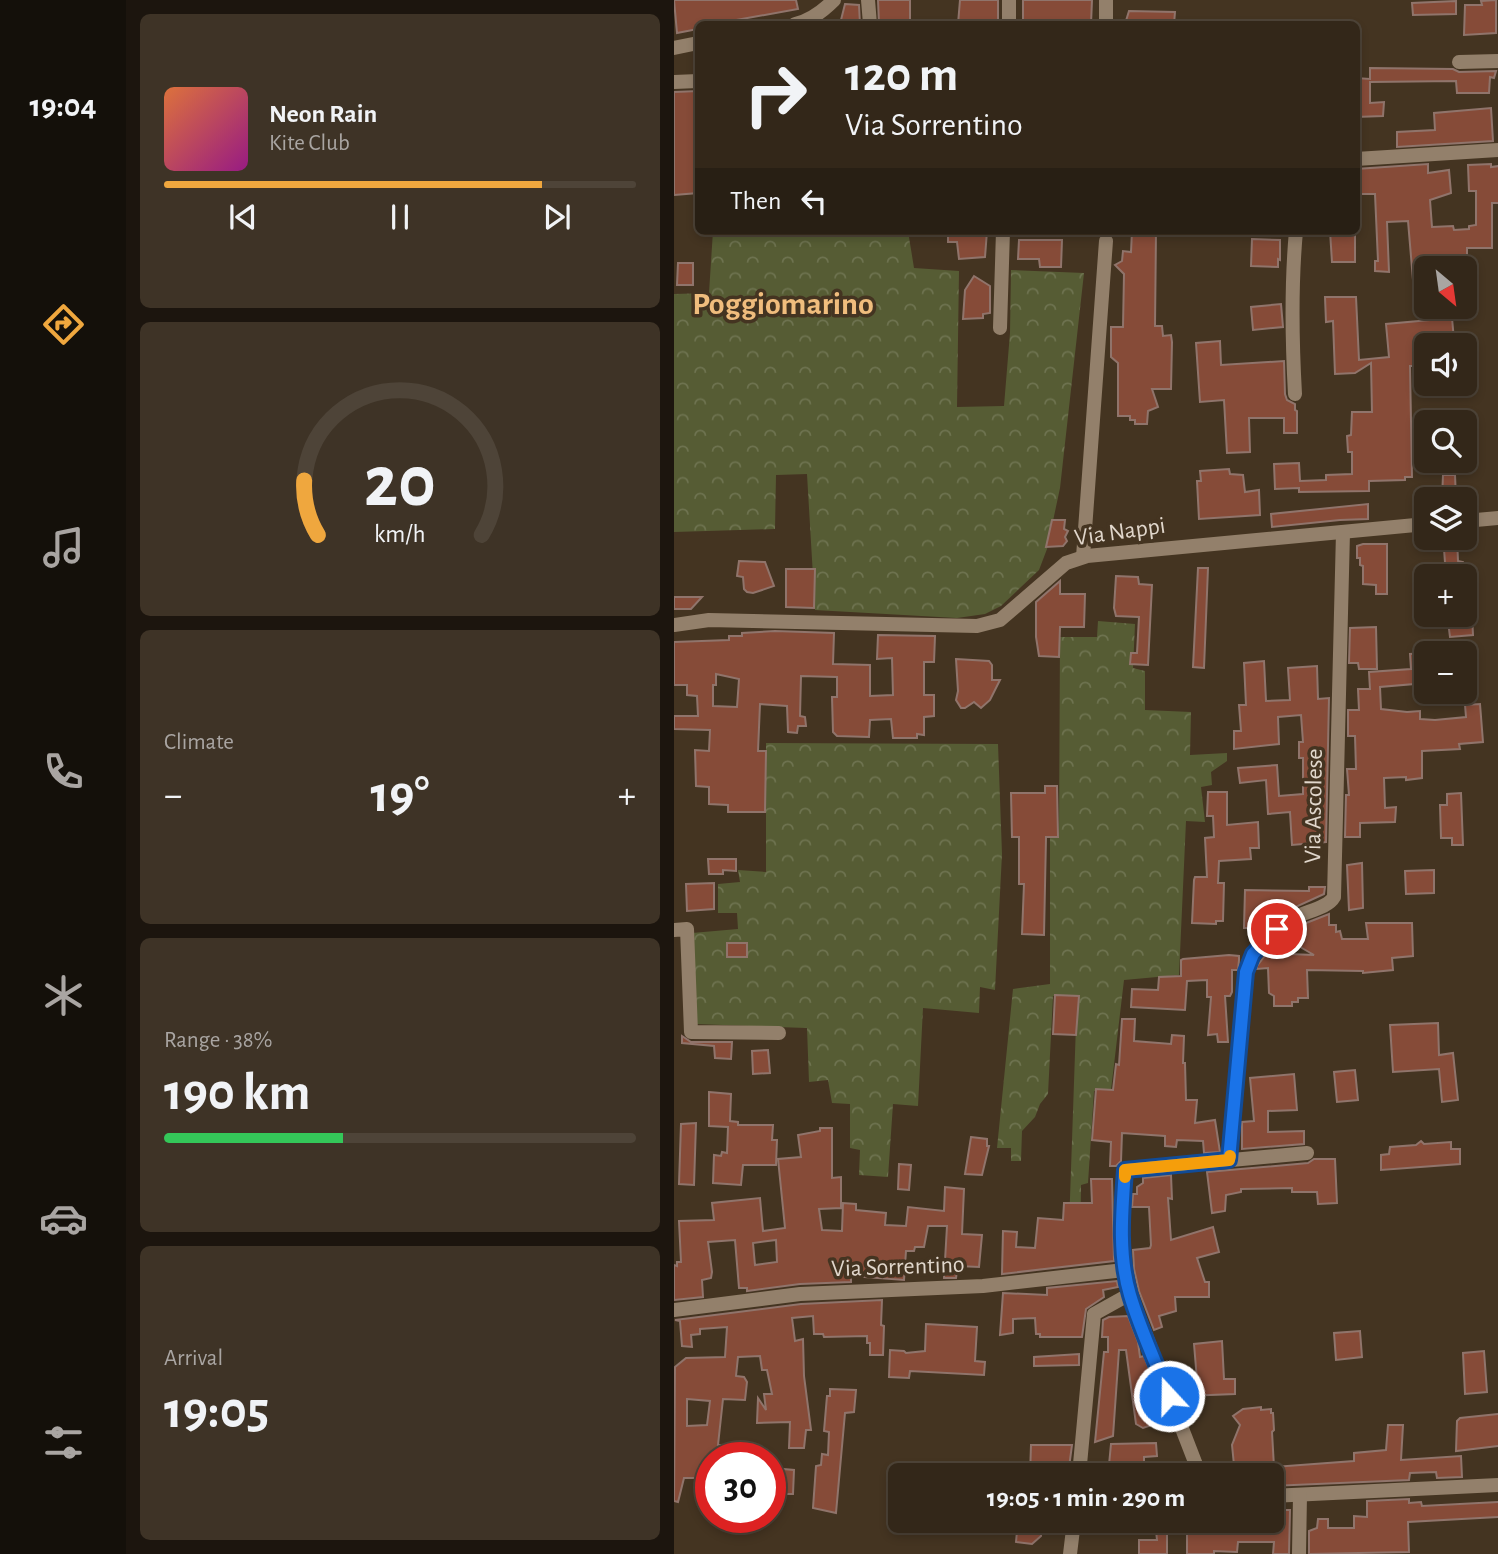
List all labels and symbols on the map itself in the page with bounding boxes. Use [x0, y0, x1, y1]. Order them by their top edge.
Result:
north arrow [1414, 256, 1477, 318]
district label: Poggiomarino [692, 288, 874, 320]
street label: Via Nappi [1073, 514, 1167, 550]
street label: Via Ascolese [1301, 748, 1327, 864]
pin [1247, 899, 1307, 959]
street label: Via Sorrentino [831, 1253, 965, 1281]
position arrow [1132, 1359, 1206, 1433]
speed limit sign: 30 [695, 1442, 786, 1533]

